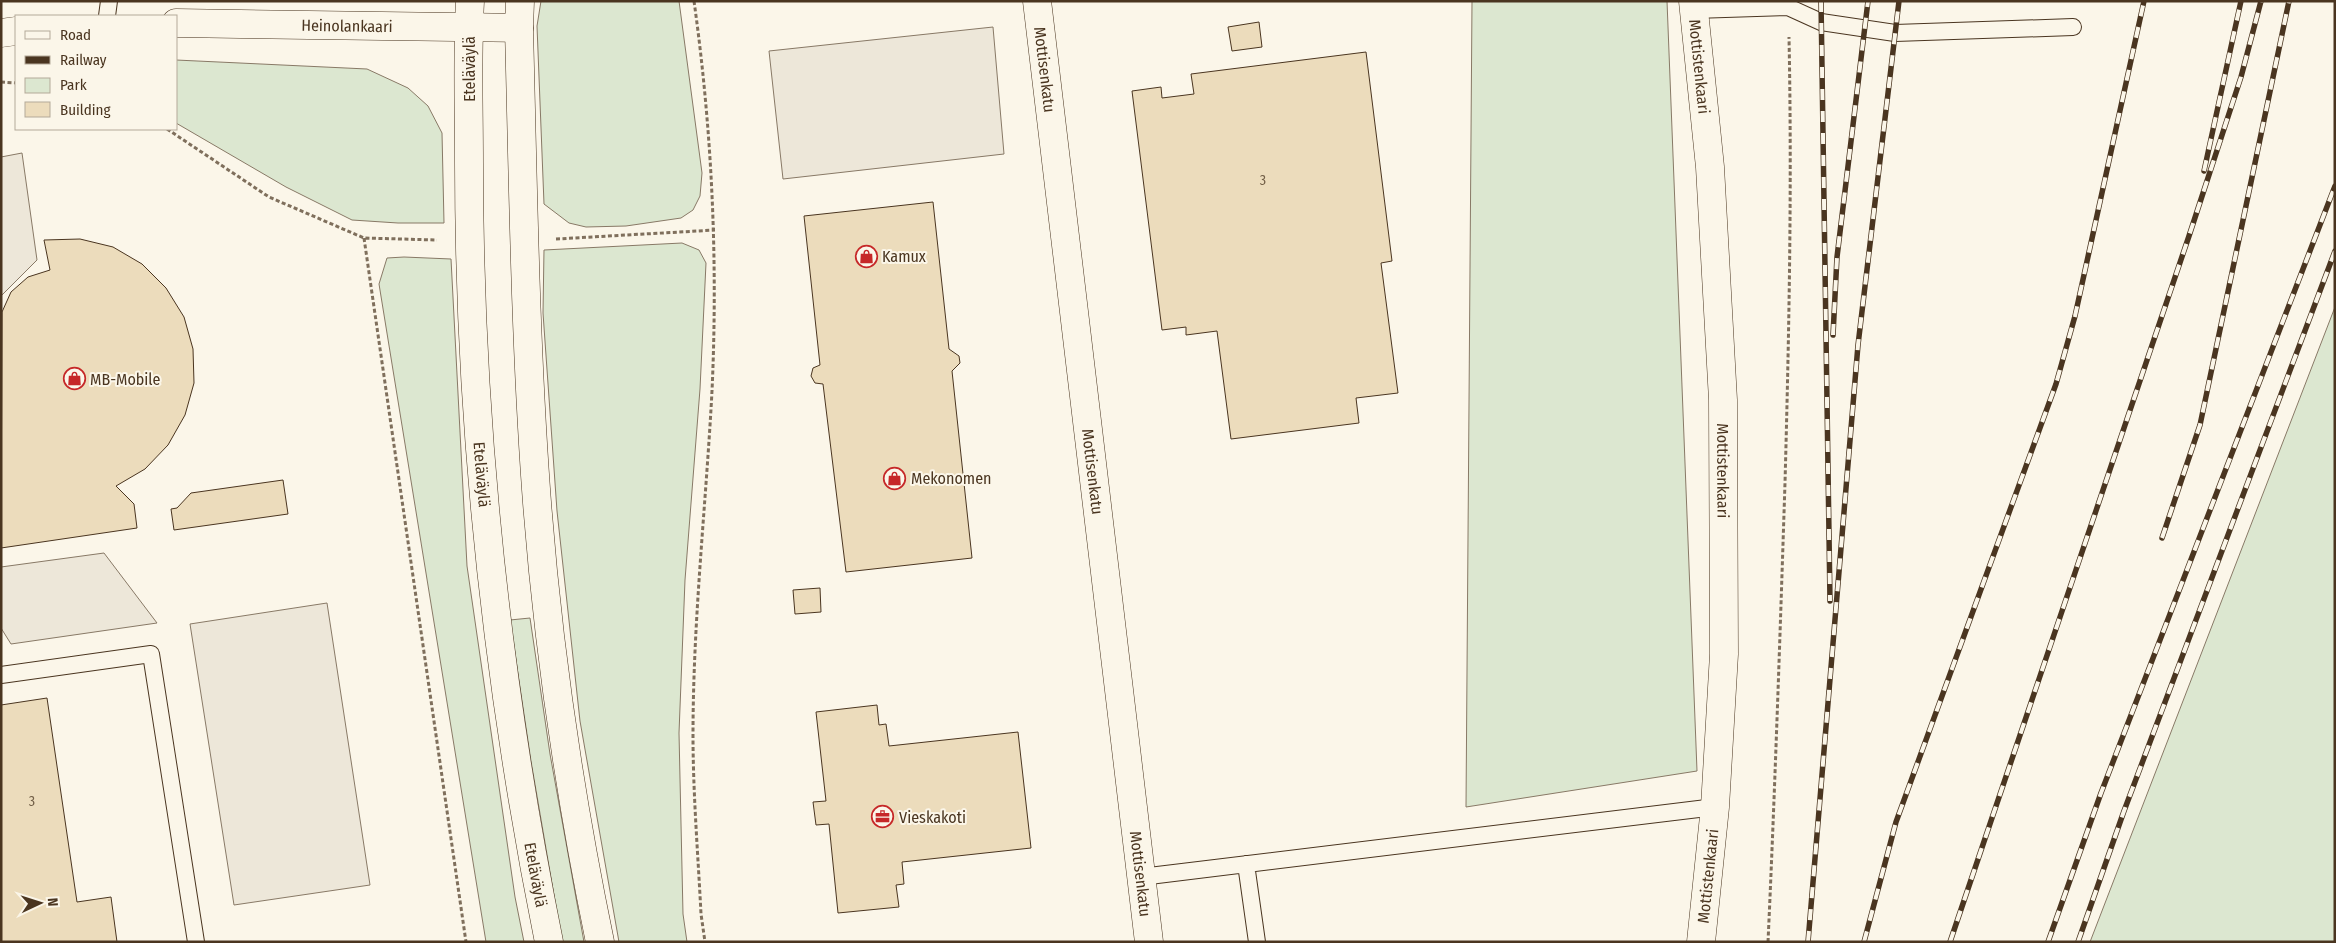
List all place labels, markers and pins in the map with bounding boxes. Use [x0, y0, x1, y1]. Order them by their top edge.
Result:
shop icon: Kamux [854, 244, 878, 268]
place label: Kamux [882, 247, 926, 266]
shop icon: MB-Mobile [62, 367, 86, 391]
place label: MB-Mobile [90, 370, 161, 389]
shop icon: Mekonomen [883, 466, 907, 490]
place label: Mekonomen [911, 469, 992, 488]
office icon: Vieskakoti [871, 805, 895, 829]
place label: Vieskakoti [899, 808, 966, 827]

